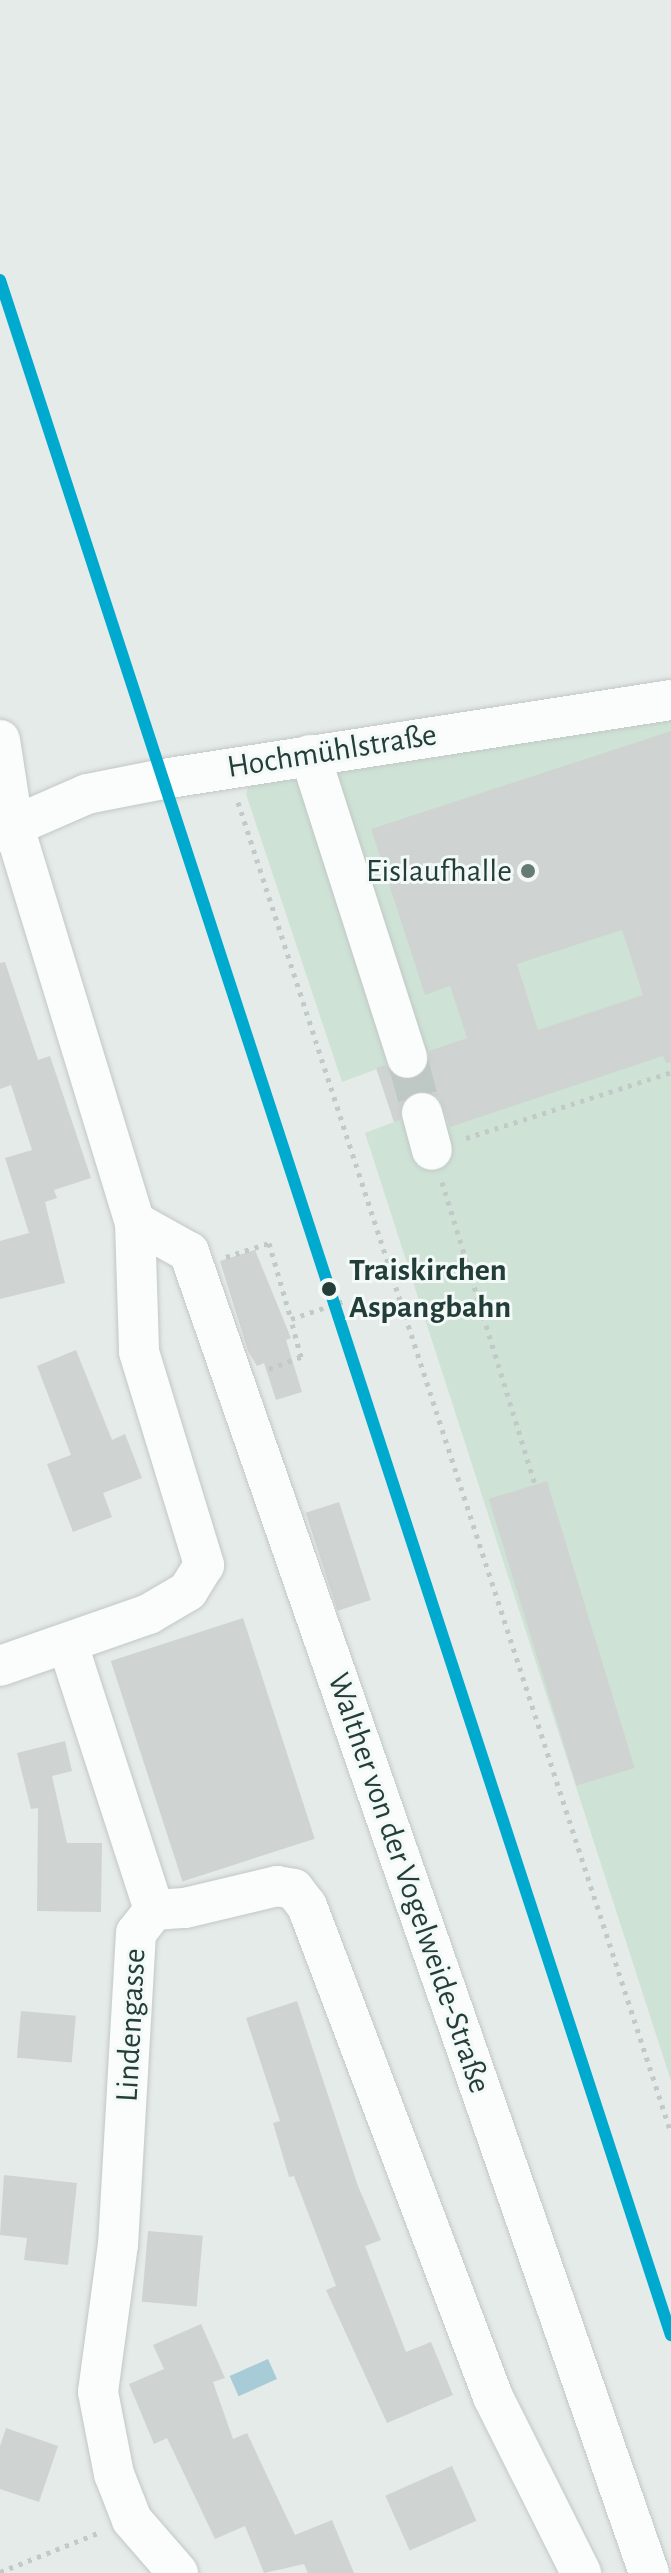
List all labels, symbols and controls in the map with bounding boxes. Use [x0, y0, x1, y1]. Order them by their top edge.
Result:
street label: Hochmühlstraße [225, 716, 439, 786]
place label: Eislaufhalle [366, 852, 512, 890]
marker: Eislaufhalle [519, 862, 537, 880]
place label: Traiskirchen Aspangbahn [349, 1252, 511, 1327]
marker: Traiskirchen Aspangbahn [316, 1276, 342, 1302]
street label: Walther von der Vogelweide-Straße [319, 1668, 499, 2098]
street label: Lindengasse [108, 1947, 154, 2103]

